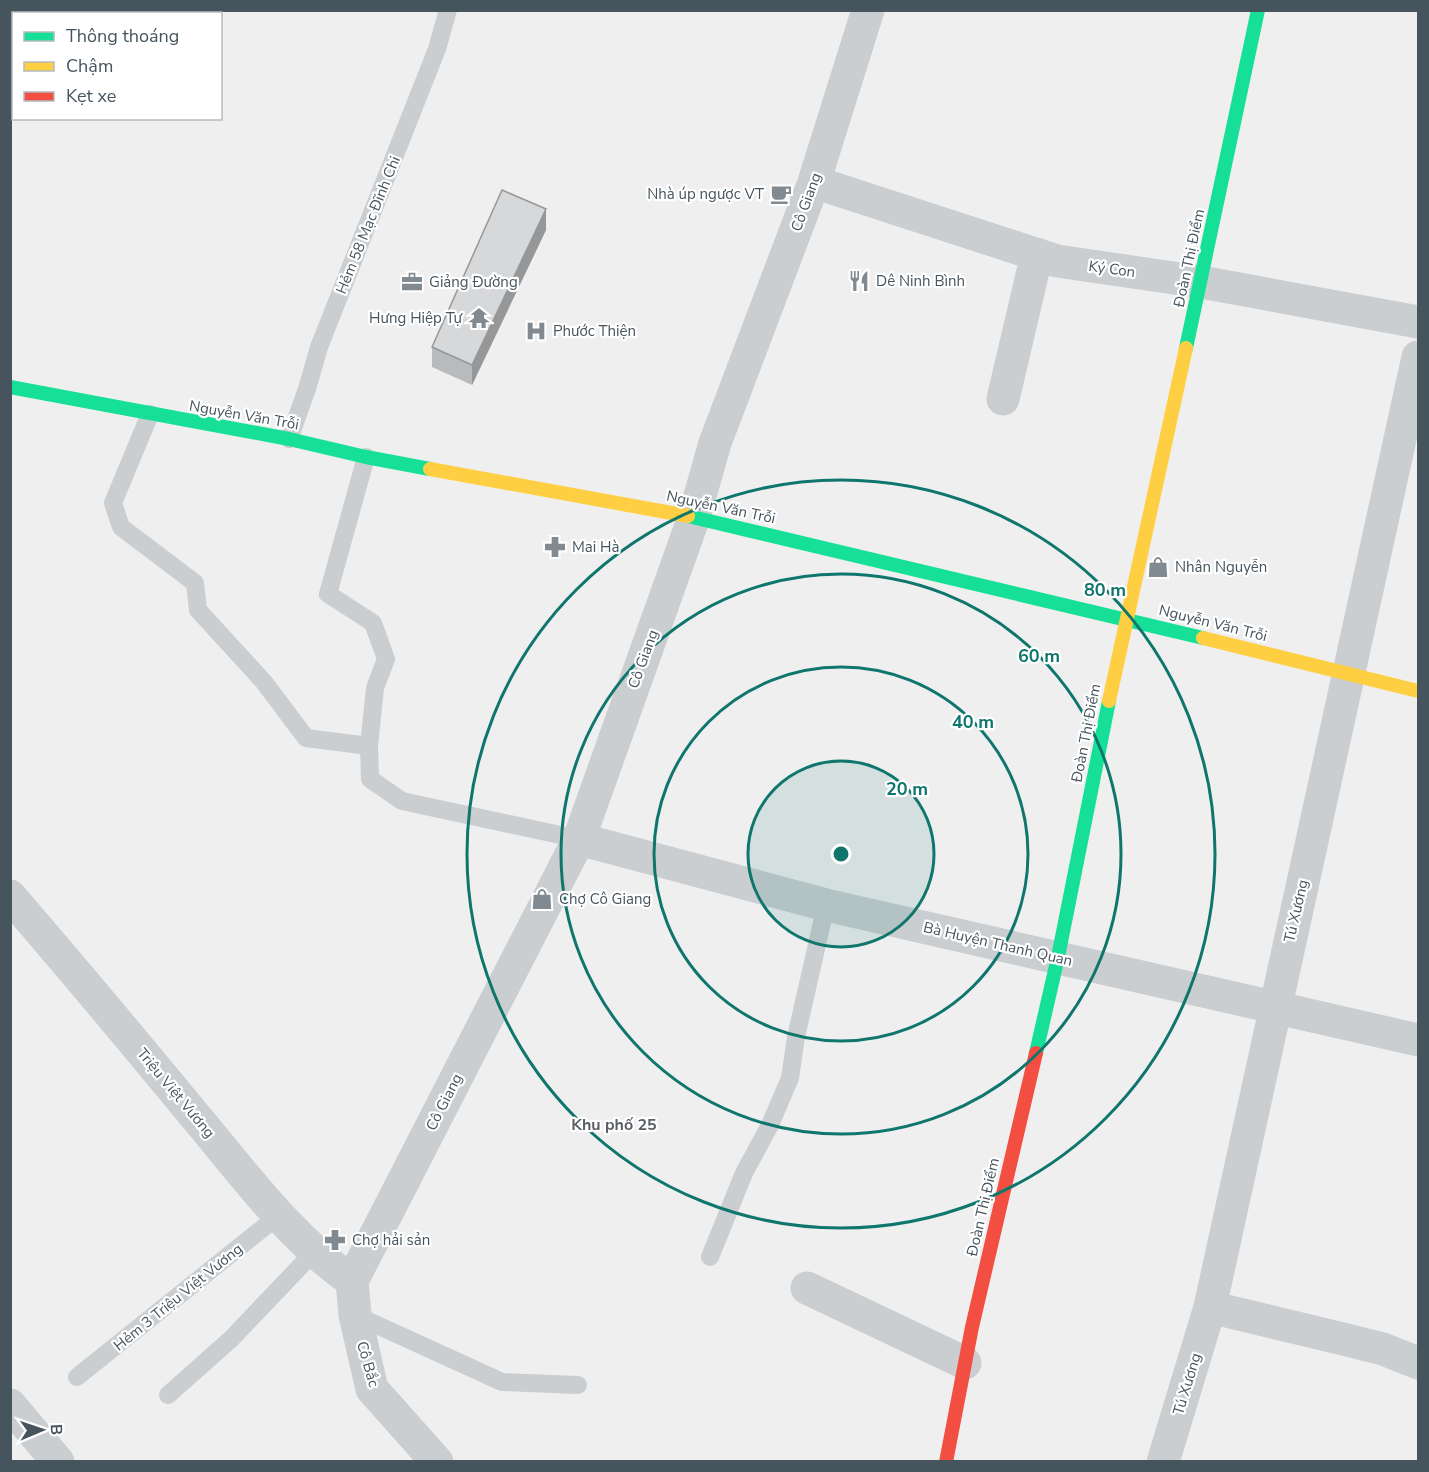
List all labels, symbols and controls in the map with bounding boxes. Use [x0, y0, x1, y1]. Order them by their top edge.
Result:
legend [12, 12, 222, 120]
text: Thông thoáng [66, 24, 179, 48]
text: Chậm [66, 54, 113, 78]
text: Kẹt xe [66, 84, 116, 108]
street label: Hẻm 58 Mạc Đĩnh Chi [331, 153, 405, 297]
street label: Cô Giang [786, 170, 826, 234]
cafe icon: Nhà úp ngược VT [769, 182, 793, 206]
place label: Nhà úp ngược VT [647, 184, 764, 204]
street label: Đoàn Thị Điểm [1169, 207, 1209, 310]
street label: Ký Con [1087, 256, 1137, 282]
restaurant icon: Dê Ninh Bình [847, 269, 871, 293]
office icon: Giảng Đường [400, 270, 424, 294]
place label: Dê Ninh Bình [876, 271, 965, 291]
place label: Giảng Đường [429, 272, 518, 292]
temple icon: Hưng Hiệp Tự [467, 306, 491, 330]
place label: Hưng Hiệp Tự [369, 308, 464, 328]
hospital icon: Phước Thiện [524, 319, 548, 343]
place label: Phước Thiện [553, 321, 636, 341]
street label: Nguyễn Văn Trỗi [188, 396, 300, 434]
street label: Nguyễn Văn Trỗi [665, 486, 777, 528]
pharmacy icon: Mai Hà [543, 535, 567, 559]
place label: Mai Hà [572, 537, 619, 557]
shop icon: Nhân Nguyễn [1146, 555, 1170, 579]
place label: Nhân Nguyễn [1175, 557, 1267, 577]
text: 80 m [1084, 578, 1126, 602]
street label: Nguyễn Văn Trỗi [1157, 600, 1269, 646]
street label: Cô Giang [623, 627, 663, 691]
text: 60 m [1018, 644, 1060, 668]
street label: Đoàn Thị Điểm [1066, 682, 1105, 785]
text: 40 m [952, 710, 994, 734]
text: 20 m [886, 777, 928, 801]
centre of rings [831, 844, 851, 864]
street label: Tú Xương [1279, 878, 1313, 944]
shop icon: Chợ Cô Giang [530, 887, 554, 911]
place label: Chợ Cô Giang [559, 889, 651, 909]
street label: Bà Huyện Thanh Quan [921, 917, 1075, 971]
street label: Triệu Việt Vương [132, 1044, 220, 1142]
street label: Cô Giang [421, 1070, 467, 1134]
district label: Khu phố 25 [571, 1114, 657, 1136]
street label: Đoàn Thị Điểm [962, 1156, 1004, 1259]
pharmacy icon: Chợ hải sản [323, 1228, 347, 1252]
place label: Chợ hải sản [352, 1230, 430, 1250]
street label: Hẻm 3 Triệu Việt Vương [109, 1239, 247, 1355]
street label: Cô Bắc [352, 1339, 384, 1389]
street label: Tú Xương [1168, 1350, 1206, 1418]
north arrow [12, 1400, 72, 1460]
text: B [45, 1424, 67, 1435]

